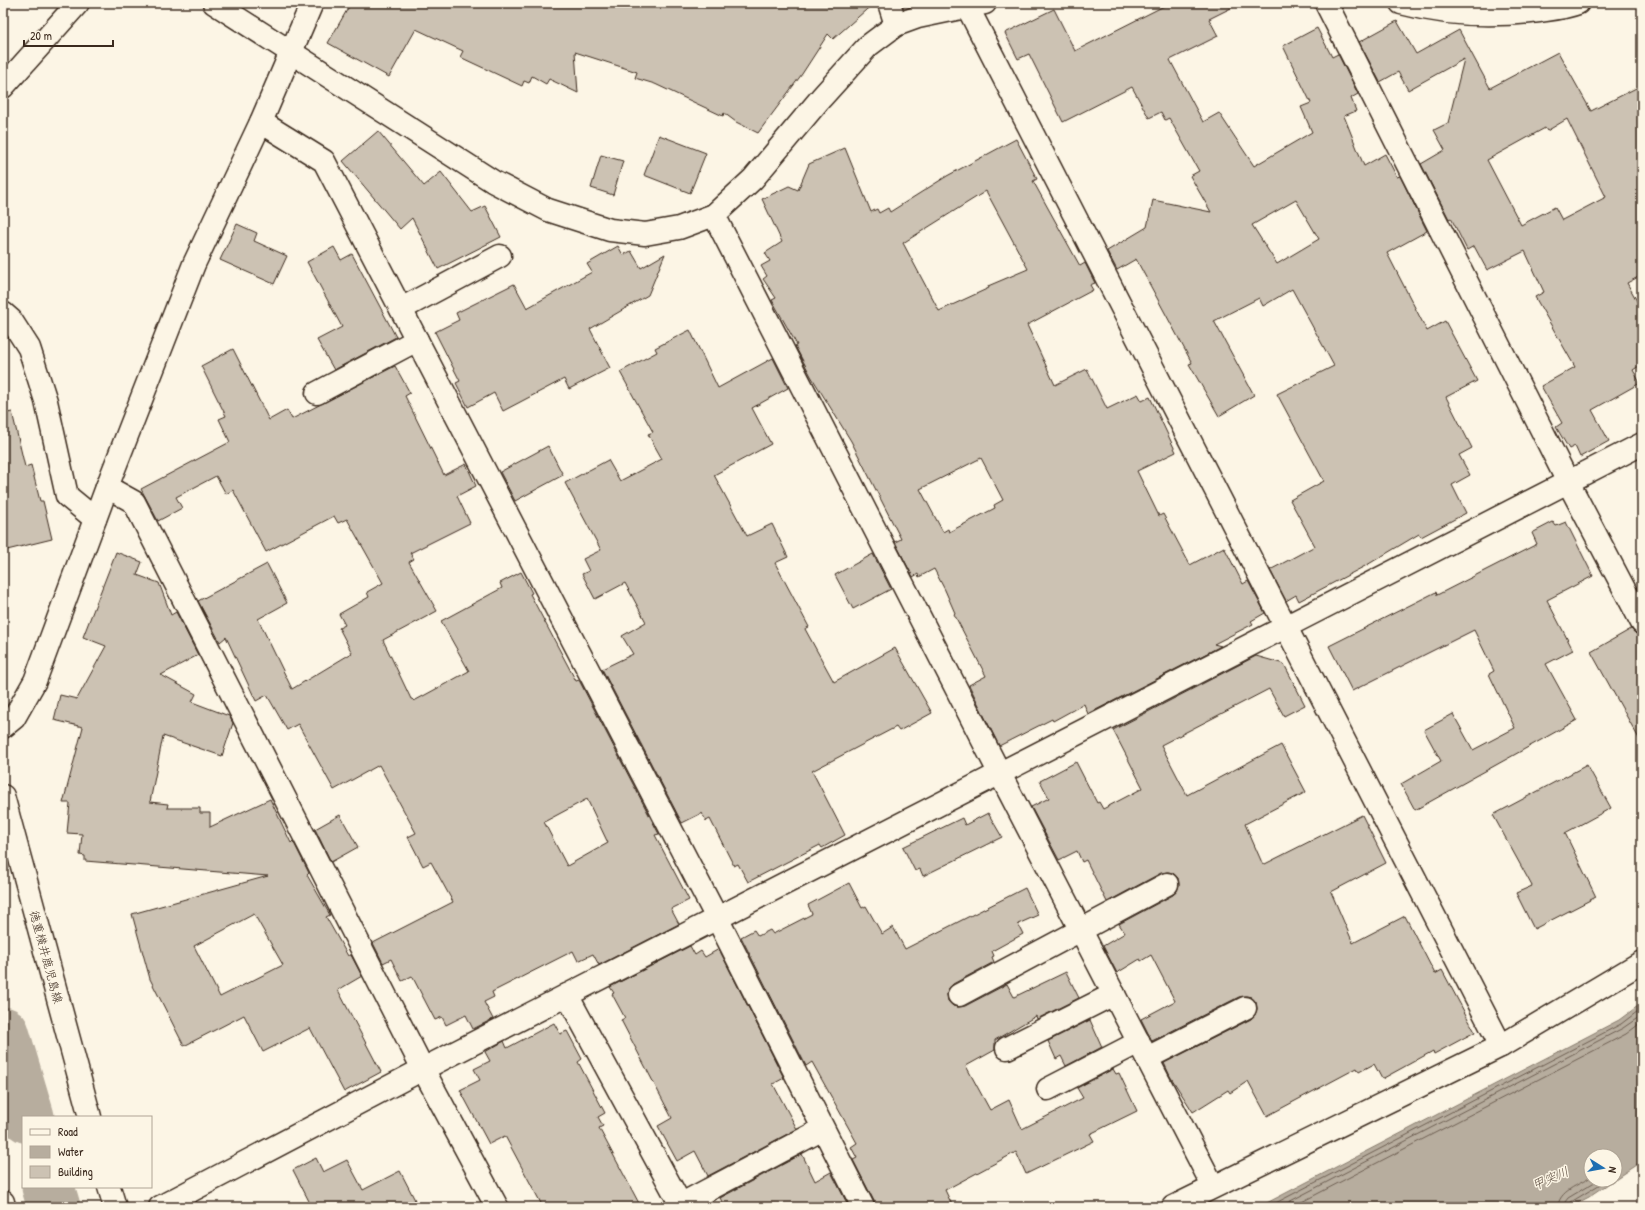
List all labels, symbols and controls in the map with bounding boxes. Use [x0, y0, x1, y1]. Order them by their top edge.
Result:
scale bar [24, 22, 113, 48]
text: 20 m [30, 27, 52, 44]
street label: 徳重横井鹿児島線 [26, 908, 67, 1005]
legend [22, 1116, 152, 1188]
text: Road [58, 1123, 78, 1140]
text: Water [58, 1143, 84, 1160]
north arrow [1583, 1148, 1623, 1188]
water label: 甲突川 [1529, 1162, 1571, 1194]
text: Building [58, 1163, 93, 1180]
text: N [1605, 1166, 1620, 1174]

